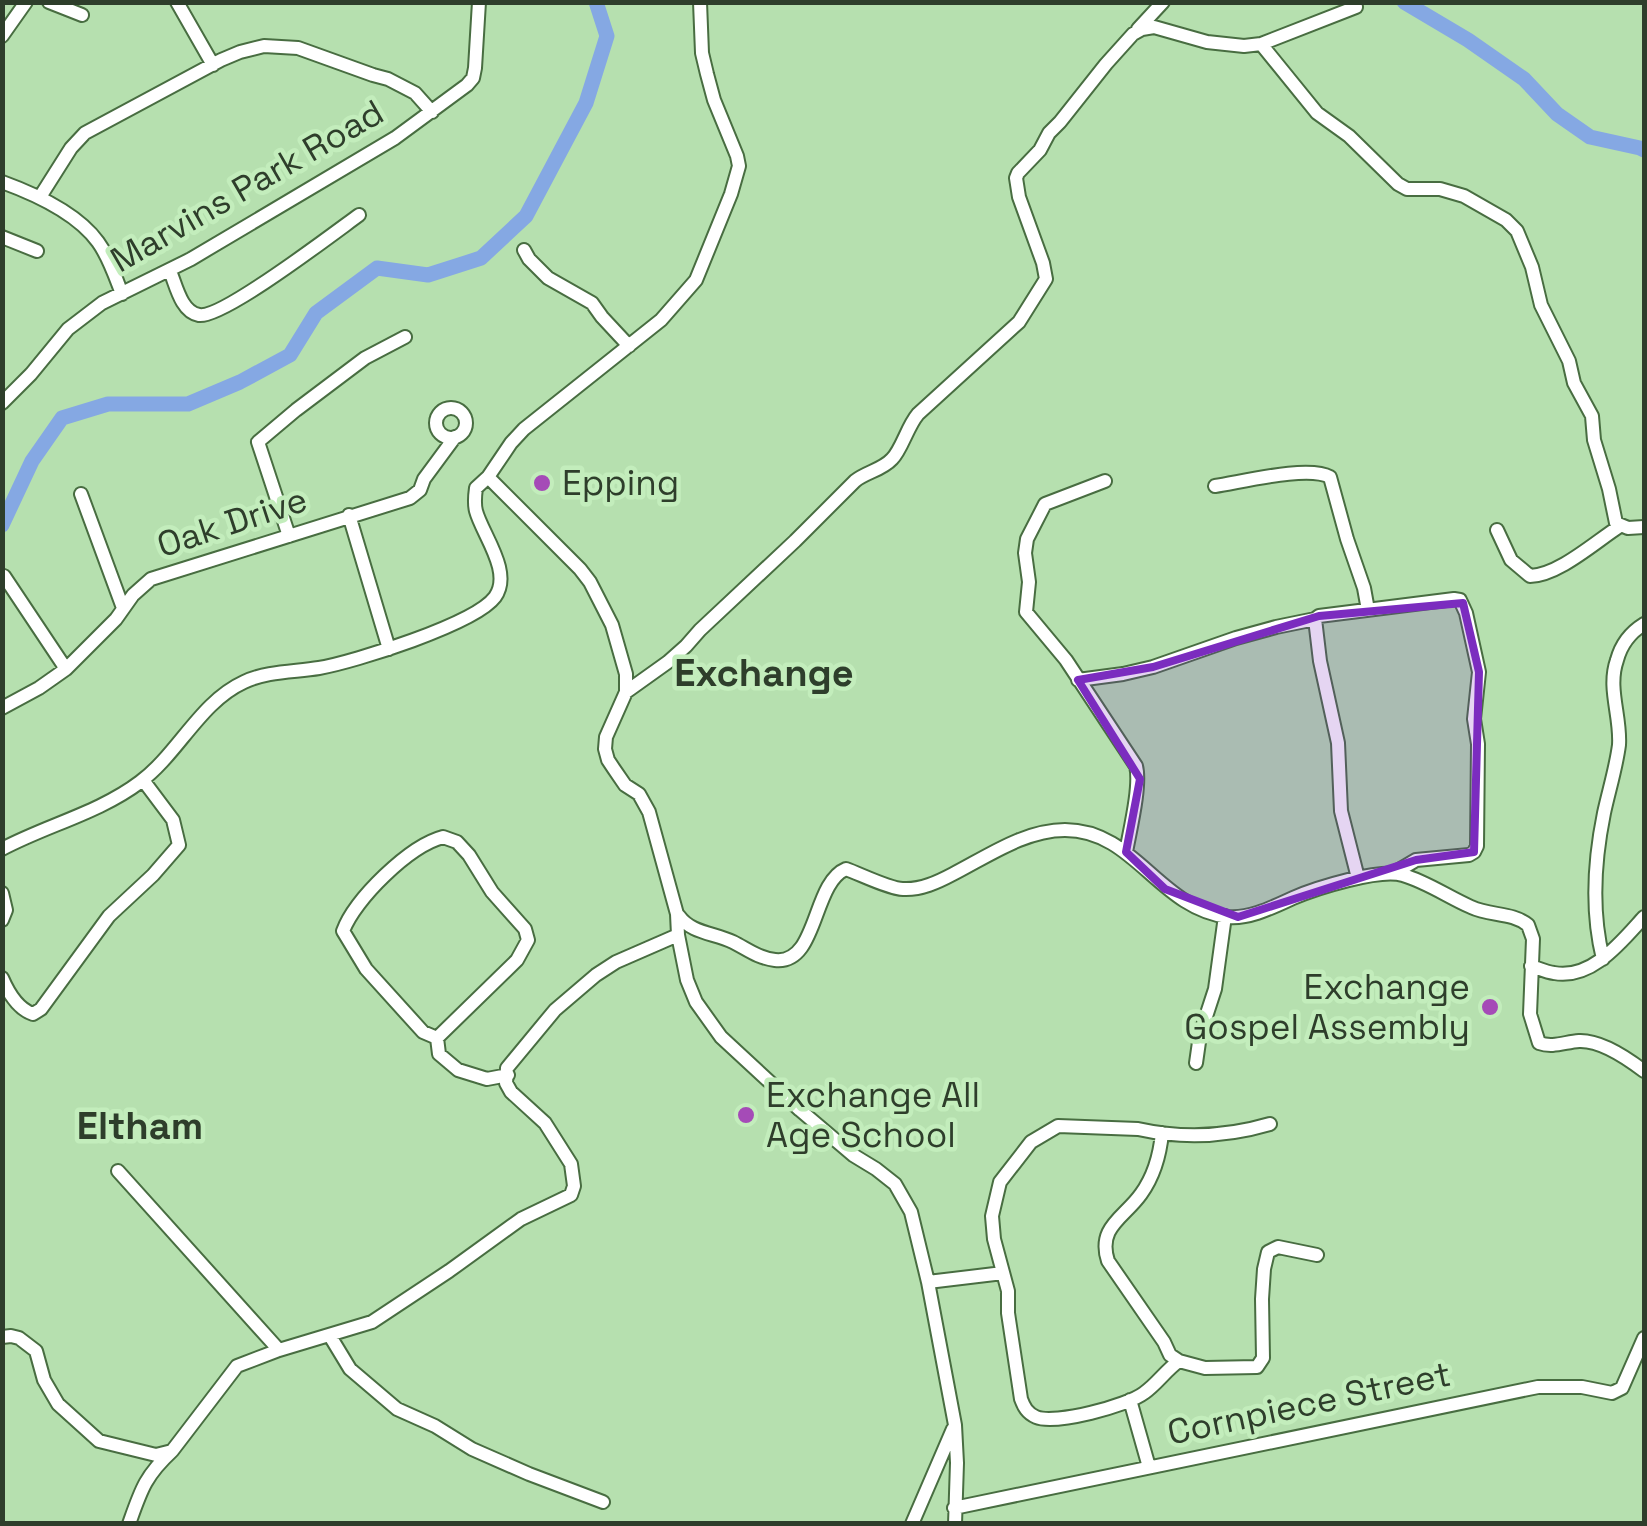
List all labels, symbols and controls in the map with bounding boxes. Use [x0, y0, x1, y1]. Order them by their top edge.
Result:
street label: Marvins Park Road [103, 90, 391, 282]
place label: Epping [562, 461, 679, 505]
marker: Epping [531, 472, 553, 494]
street label: Oak Drive [151, 477, 313, 567]
district label: Exchange [674, 649, 854, 697]
place label: Exchange Gospel Assembly [1184, 965, 1470, 1049]
marker: Exchange Gospel Assembly [1479, 996, 1501, 1018]
place label: Exchange All Age School [766, 1073, 980, 1157]
district label: Eltham [77, 1102, 203, 1150]
marker: Exchange All Age School [735, 1104, 757, 1126]
street label: Cornpiece Street [1163, 1352, 1455, 1454]

